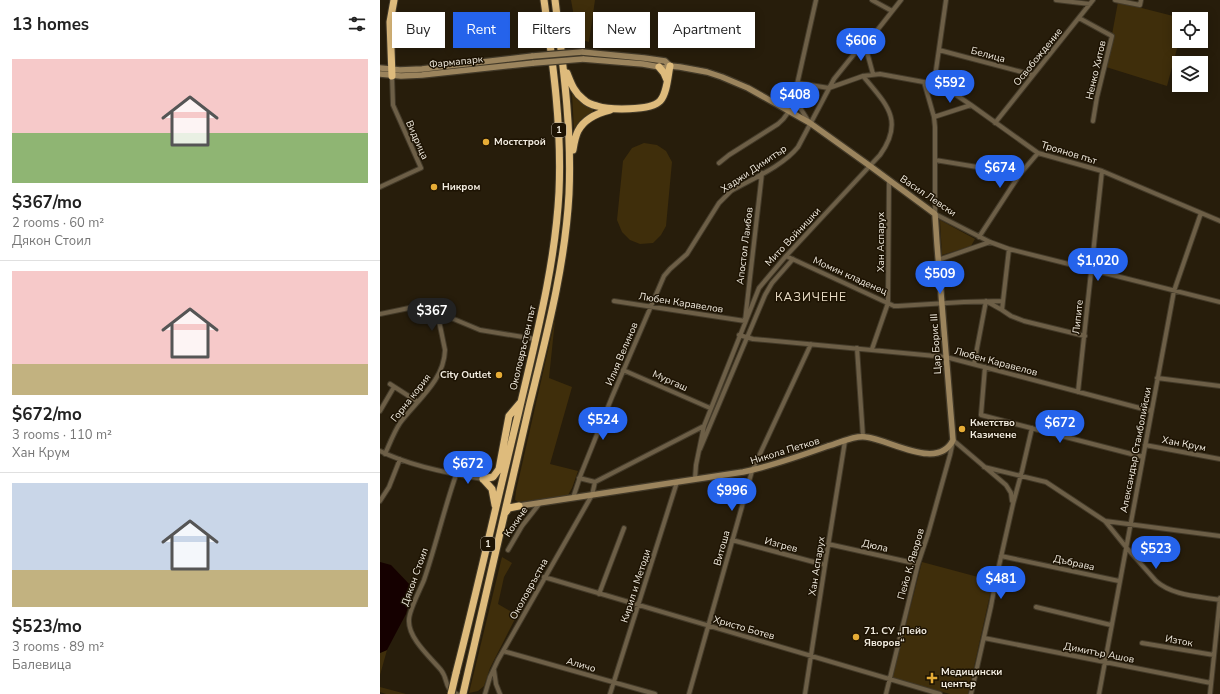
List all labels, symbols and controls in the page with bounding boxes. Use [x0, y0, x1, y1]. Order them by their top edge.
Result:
chip: Buy [392, 12, 445, 48]
chip: Rent [453, 12, 510, 48]
chip: Filters [518, 12, 585, 48]
chip: New [593, 12, 650, 48]
chip: Apartment [658, 12, 755, 48]
map controls [1172, 12, 1208, 92]
button: locate [1172, 12, 1208, 48]
text: 13 homes [12, 13, 89, 36]
icon: filters [346, 13, 368, 35]
street label: Освобождение [1010, 25, 1066, 89]
pin: $606 [837, 28, 885, 62]
text: $606 [845, 32, 877, 50]
street label: Ненко Хитов [1082, 39, 1110, 101]
street label: Белица [969, 44, 1007, 66]
street label: Фармапарк [428, 52, 484, 72]
button: layers [1172, 56, 1208, 92]
pin: $592 [926, 70, 974, 104]
text: $592 [934, 74, 966, 92]
pin: $408 [771, 82, 819, 116]
icon: home [154, 85, 226, 157]
text: $408 [779, 86, 811, 104]
street label: Видрица [402, 118, 432, 162]
road number: 1 [552, 123, 566, 137]
place label: Мостстрой [494, 135, 546, 149]
marker: Мостстрой [481, 137, 491, 147]
street label: Троянов път [1039, 138, 1099, 168]
street label: Хаджи Димитър [718, 142, 790, 196]
pin: $674 [976, 155, 1024, 189]
text: $674 [984, 159, 1016, 177]
street label: Васил Левски [897, 172, 959, 220]
place label: Никром [442, 180, 480, 194]
marker: Никром [429, 182, 439, 192]
text: $367/mo [12, 191, 82, 214]
street label: Мито Войнишки [762, 204, 824, 270]
street label: Апостол Ламбов [733, 206, 757, 286]
street label: Хан Аспарух [874, 211, 888, 272]
text: 2 rooms · 60 m² [12, 214, 104, 232]
text: Дякон Стоил [12, 232, 91, 250]
pin: $1,020 [1065, 248, 1131, 282]
text: $1,020 [1077, 252, 1119, 270]
street label: Момин кладенец [811, 253, 889, 299]
pin: $509 [916, 261, 964, 295]
text: $509 [924, 265, 956, 283]
street label: Любен Каравелов [638, 289, 725, 317]
district label: КАЗИЧЕНЕ [775, 289, 847, 305]
icon: home [154, 297, 226, 369]
pin: $367 [408, 298, 456, 332]
street label: Липите [1069, 299, 1087, 335]
text: $367 [416, 302, 448, 320]
street label: Околовръстен път [506, 304, 540, 392]
street label: Цар Борис III [927, 313, 945, 375]
street label: Илия Велинов [602, 320, 642, 388]
street label: Любен Каравелов [953, 344, 1040, 380]
street label: Мургаш [650, 367, 690, 395]
place label: City Outlet [440, 368, 491, 382]
marker: City Outlet [494, 370, 504, 380]
street label: Горна кория [388, 371, 434, 425]
street label: Александър Стамболийски [1117, 386, 1155, 514]
text: $672/mo [12, 403, 82, 426]
pin: $524 [579, 407, 627, 441]
pin: $672 [1036, 410, 1084, 444]
text: $524 [587, 411, 619, 429]
text: $672 [1044, 414, 1076, 432]
place label: Кметство Казичене [970, 416, 1017, 442]
marker: Кметство Казичене [957, 424, 967, 434]
text: 3 rooms · 110 m² [12, 426, 112, 444]
street label: Хан Крум [1161, 433, 1207, 455]
street label: Никола Петков [749, 434, 822, 468]
text: Хан Крум [12, 444, 70, 462]
pin: $672 [444, 451, 492, 485]
text: $672 [452, 455, 484, 473]
pin: $996 [708, 478, 756, 512]
text: $996 [716, 482, 748, 500]
street label: Кокиче [501, 504, 531, 540]
icon: home [154, 509, 226, 581]
street label: Пейо К. Яворов [894, 526, 928, 601]
street label: Витоша [710, 529, 734, 567]
street label: Изгрев [763, 534, 800, 556]
street label: Хан Аспарух [805, 535, 829, 597]
street label: Дюла [861, 536, 889, 556]
pin: $523 [1132, 536, 1180, 570]
road number: 1 [481, 537, 495, 551]
text: $523 [1140, 540, 1172, 558]
street label: Дякон Стоил [398, 546, 432, 608]
street label: Кирил и Методи [618, 547, 655, 625]
street label: Дъбрава [1052, 552, 1096, 574]
street label: Околовръстна [506, 556, 552, 622]
pin: $481 [977, 566, 1025, 600]
text: $481 [985, 570, 1017, 588]
street label: Христо Ботев [712, 613, 777, 644]
text: $523/mo [12, 615, 82, 638]
place label: 71. СУ „Пейо Яворов“ [864, 624, 927, 650]
marker: 71. СУ „Пейо Яворов“ [851, 632, 861, 642]
street label: Изток [1164, 632, 1195, 650]
text: 3 rooms · 89 m² [12, 638, 104, 656]
street label: Димитър Ашов [1062, 639, 1136, 667]
street label: Аличо [565, 654, 598, 676]
text: Балевица [12, 656, 72, 674]
place label: Медицински център [941, 665, 1002, 691]
marker: Медицински център [926, 672, 938, 684]

